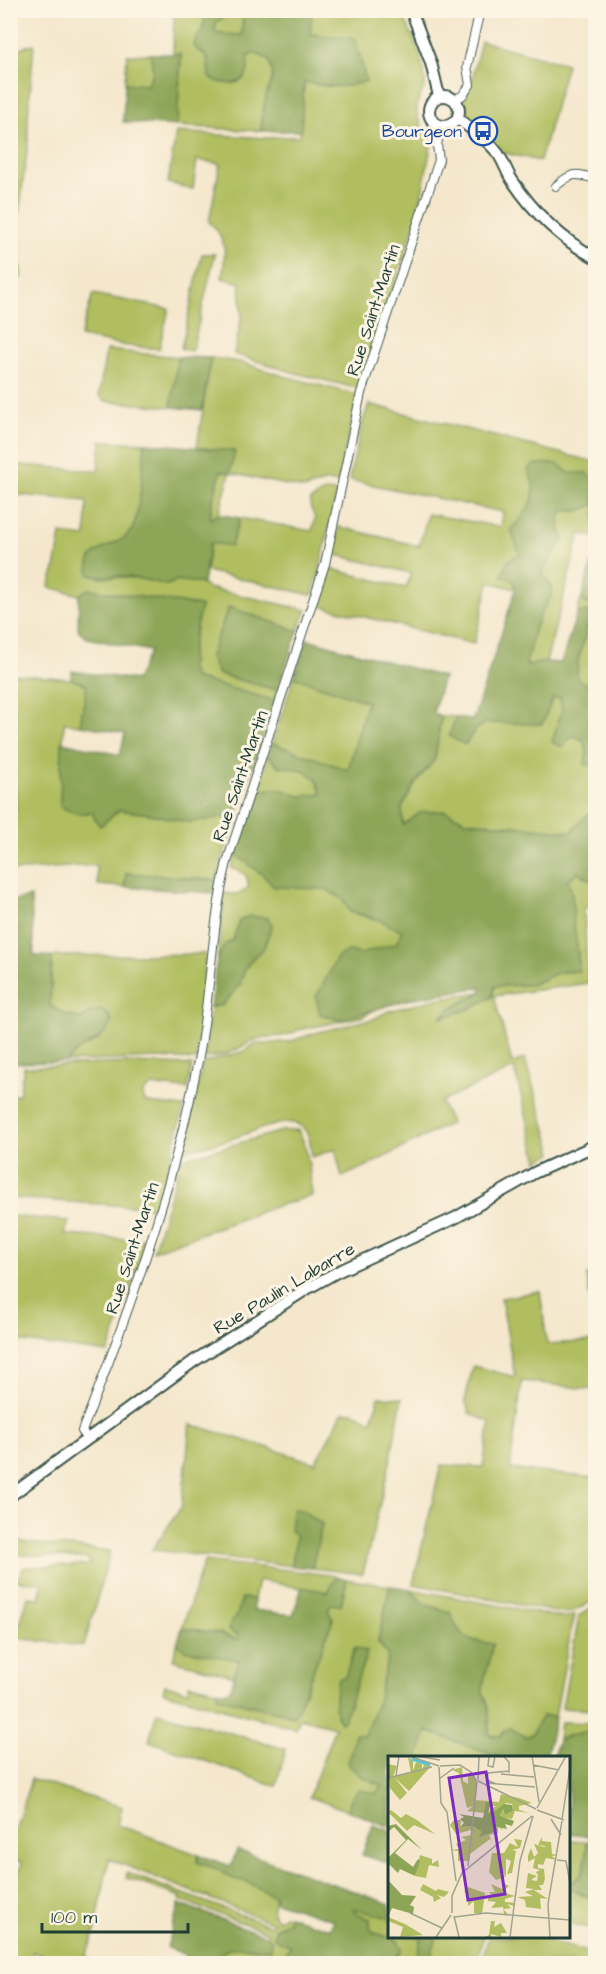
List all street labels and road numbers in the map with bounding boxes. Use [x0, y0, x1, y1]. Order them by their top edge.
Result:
street label: Rue Saint-Martin [340, 241, 407, 379]
street label: Rue Saint-Martin [206, 707, 275, 845]
street label: Rue Saint-Martin [99, 1179, 166, 1317]
street label: Rue Paulin Labarre [209, 1236, 360, 1341]

